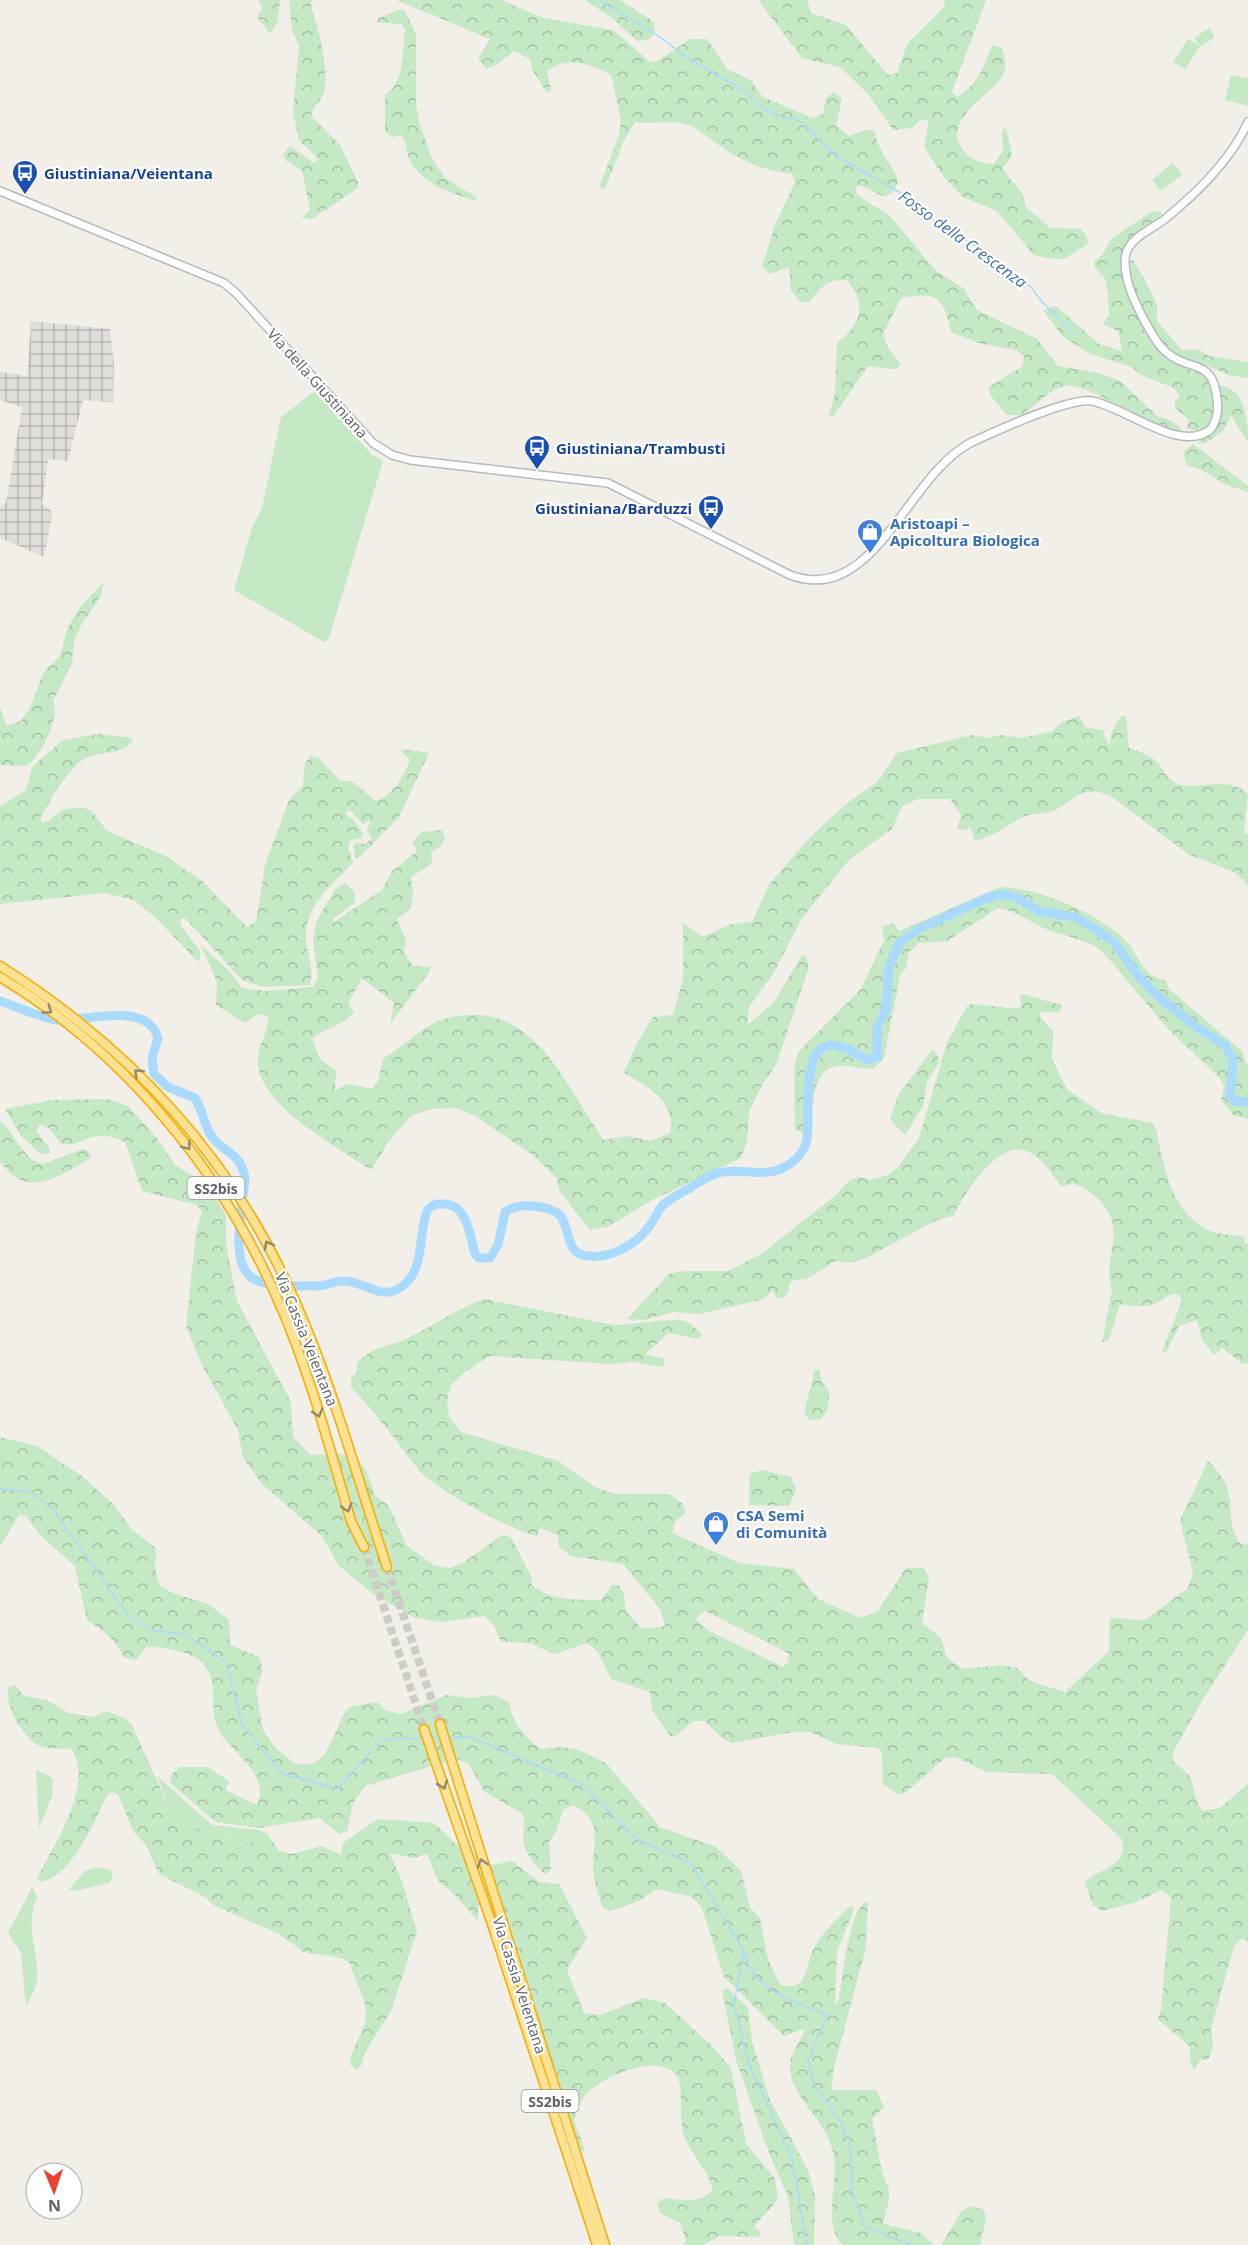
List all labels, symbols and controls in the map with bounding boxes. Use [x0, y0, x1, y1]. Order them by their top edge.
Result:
bus stop icon: Giustiniana/Veientana [10, 158, 40, 196]
place label: Giustiniana/Veientana [44, 163, 213, 183]
water label: Fosso della Crescenza [895, 185, 1031, 293]
street label: Via della Giustiniana [263, 324, 373, 442]
bus stop icon: Giustiniana/Trambusti [522, 433, 552, 471]
place label: Giustiniana/Trambusti [556, 438, 726, 458]
bus stop icon: Giustiniana/Barduzzi [696, 493, 726, 531]
place label: Giustiniana/Barduzzi [535, 498, 692, 518]
place label: Aristoapi – Apicoltura Biologica [890, 513, 1040, 550]
shop icon: Aristoapi – Apicoltura Biologica [855, 517, 885, 555]
one-way arrow [42, 1002, 53, 1013]
one-way arrow [135, 1070, 146, 1081]
one-way arrow [179, 1139, 190, 1150]
road number: SS2bis [188, 1177, 244, 1199]
one-way arrow [263, 1241, 275, 1252]
street label: Via Cassia Veientana [271, 1269, 343, 1409]
one-way arrow [311, 1408, 324, 1418]
one-way arrow [340, 1502, 352, 1513]
place label: CSA Semi di Comunità [736, 1505, 827, 1542]
shop icon: CSA Semi di Comunità [701, 1509, 731, 1547]
one-way arrow [435, 1779, 448, 1790]
one-way arrow [477, 1858, 489, 1869]
street label: Via Cassia Veientana [488, 1914, 552, 2056]
road number: SS2bis [522, 2090, 578, 2112]
north arrow [24, 2161, 84, 2221]
text: N [48, 2195, 61, 2217]

